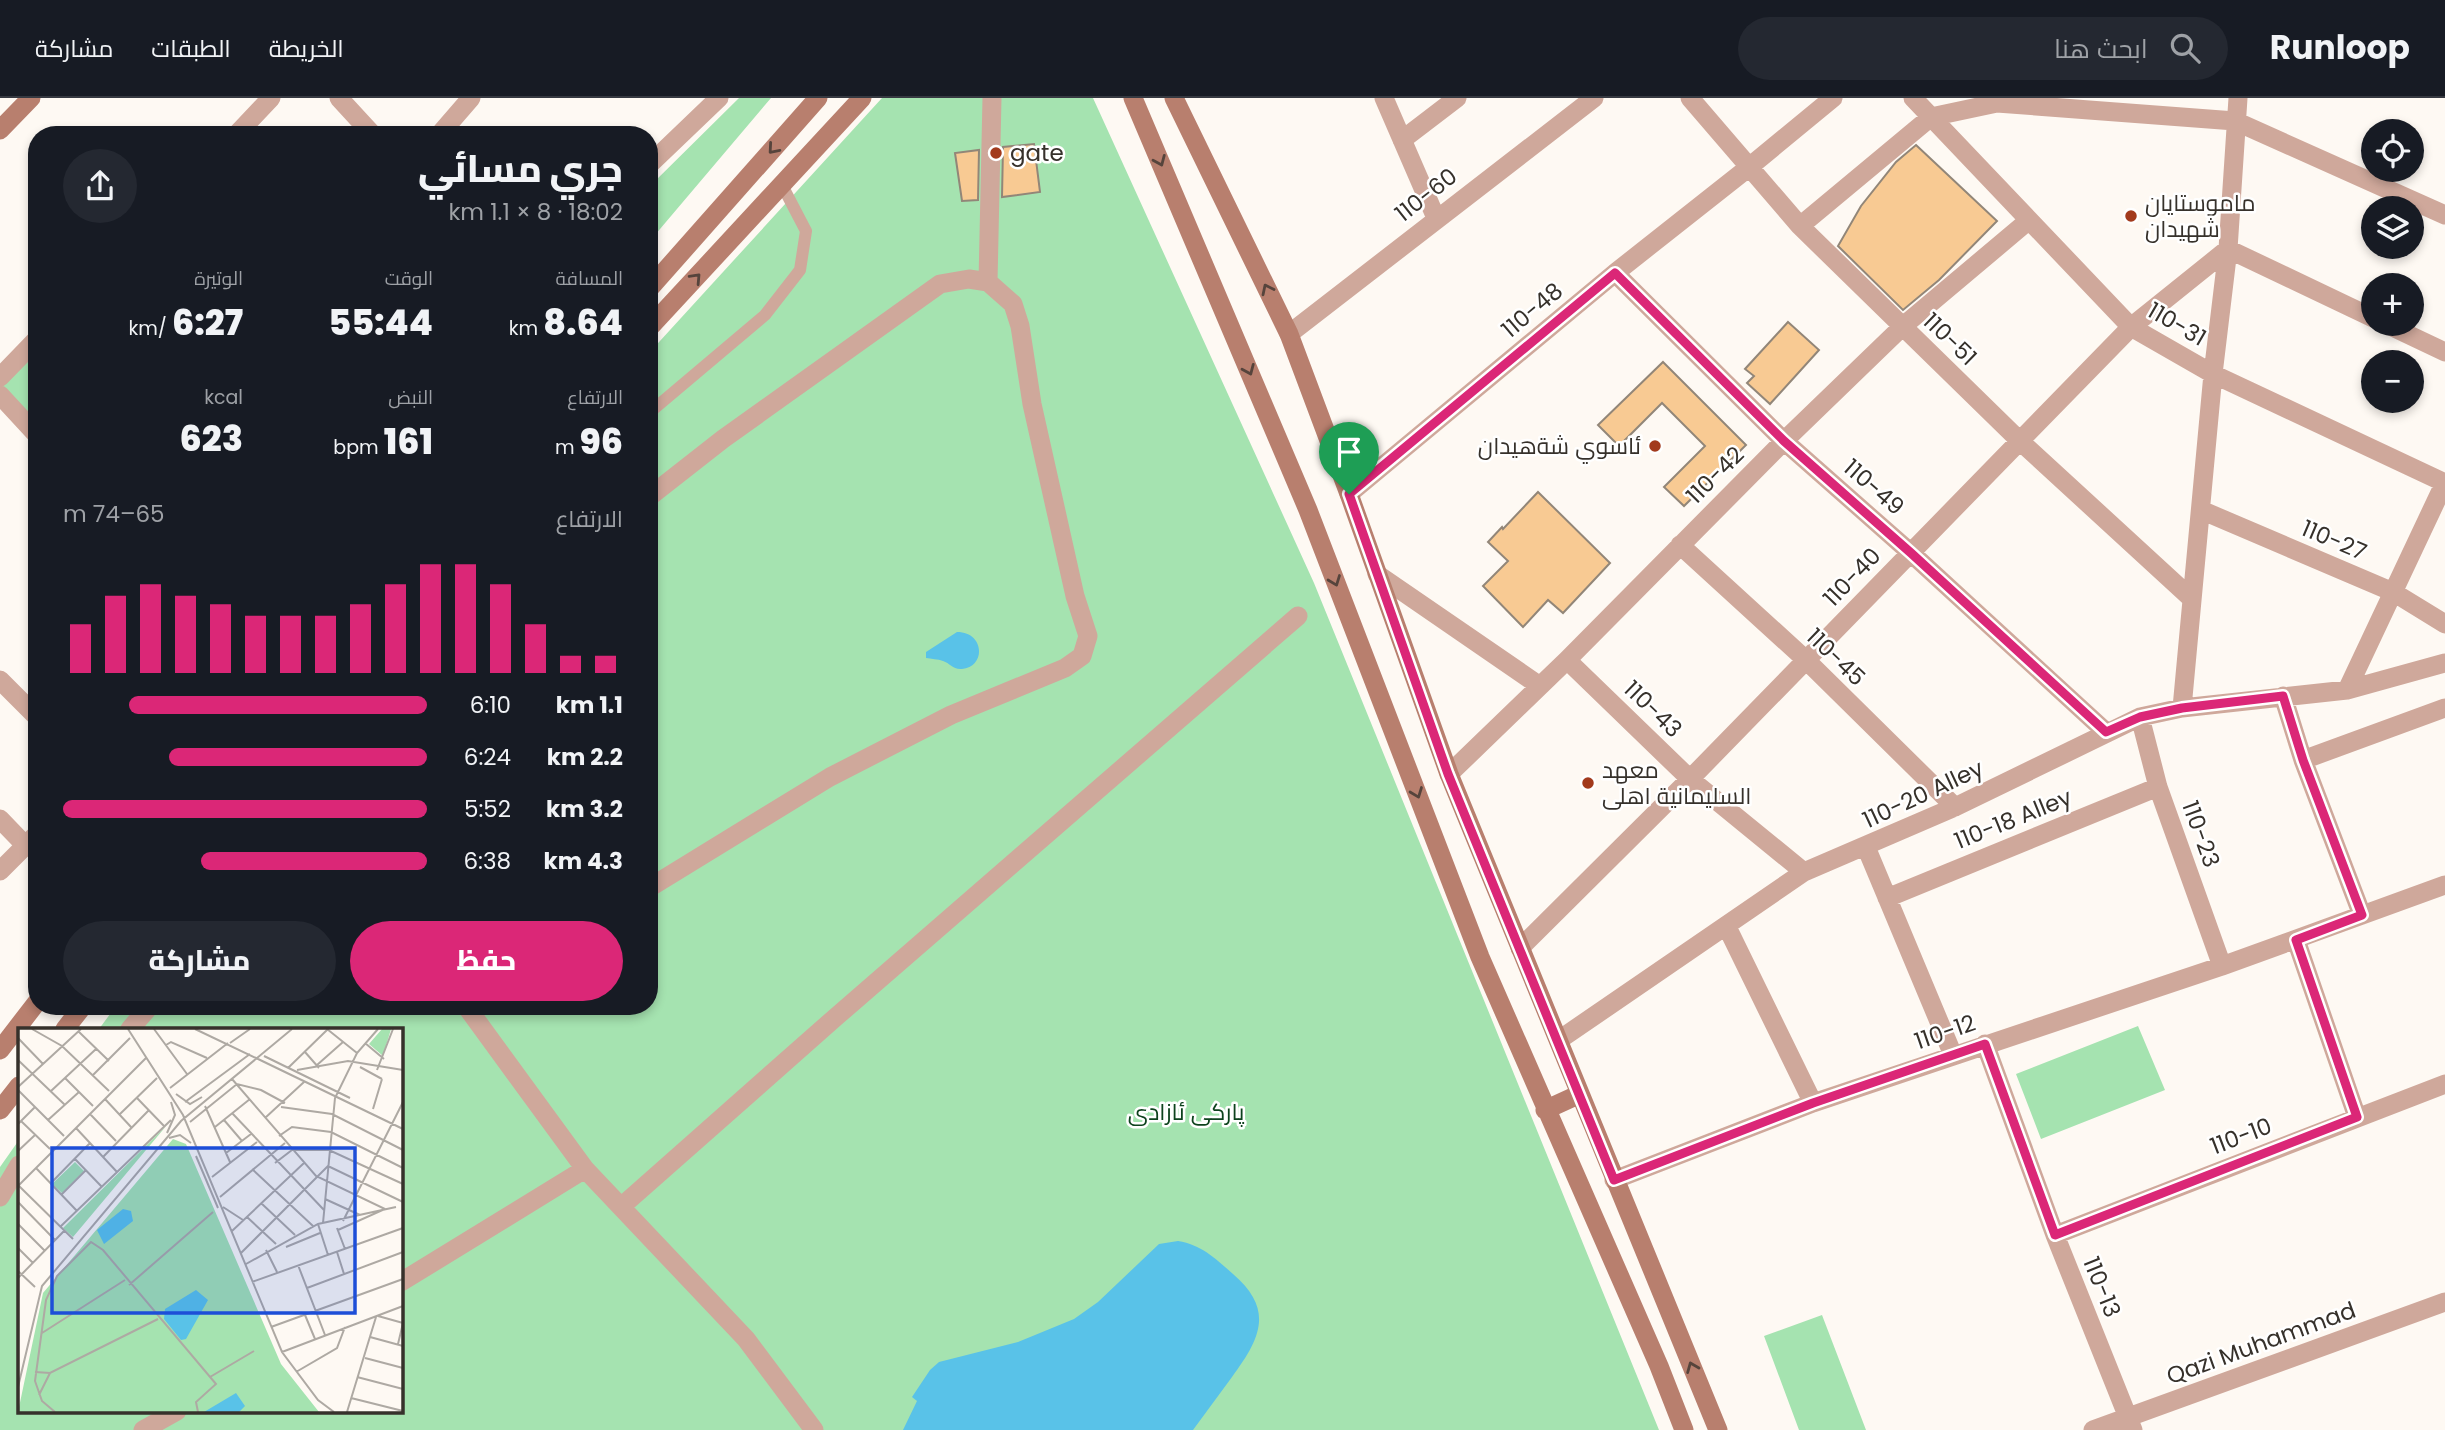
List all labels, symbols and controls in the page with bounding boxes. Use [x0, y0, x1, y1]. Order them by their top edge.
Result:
search box [1738, 17, 2228, 80]
text: Runloop [2270, 24, 2410, 71]
icon: search [2166, 29, 2204, 67]
text: ابحث هنا [2054, 31, 2148, 67]
text: مشاركة [35, 32, 113, 65]
text: الطبقات [151, 32, 231, 65]
text: الخريطة [269, 32, 344, 65]
map controls [2361, 119, 2424, 413]
button: locate [2361, 119, 2424, 182]
place label: gate [1010, 137, 1064, 169]
one-way arrow [769, 141, 781, 154]
text: جري مسائي [418, 142, 623, 195]
marker: gate [988, 145, 1004, 161]
button: share [63, 149, 137, 223]
one-way arrow [1152, 154, 1166, 166]
street label: 110-60 [1388, 161, 1464, 229]
place label: ماموستايان شهيدان [2145, 187, 2255, 245]
text: 18:02 · 8 × 1.1 km [449, 196, 623, 228]
button: layers [2361, 196, 2424, 259]
marker: ماموستايان شهيدان [2123, 208, 2139, 224]
text: الوتيرة [194, 265, 243, 292]
text: الوقت [385, 265, 433, 292]
text: المسافة [555, 265, 623, 292]
one-way arrow [687, 273, 700, 286]
button: + [2361, 273, 2424, 336]
street label: 110-48 [1495, 275, 1569, 345]
one-way arrow [1261, 284, 1275, 296]
street label: 110-31 [2142, 294, 2212, 354]
text: 6:27 [172, 298, 243, 347]
text: 55:44 [328, 298, 433, 347]
text: 8.64 [543, 298, 623, 347]
street label: 110-51 [1916, 305, 1984, 373]
text: /km [129, 315, 172, 342]
text: km [509, 315, 543, 342]
button: − [2361, 350, 2424, 413]
one-way arrow [1240, 364, 1254, 376]
text: kcal [204, 384, 243, 411]
text: النبض [388, 384, 433, 411]
text: الارتفاع [567, 384, 623, 411]
text: 623 [180, 414, 243, 463]
text: 161 [384, 417, 433, 466]
text: 96 [580, 417, 623, 466]
pin [1319, 422, 1379, 494]
place label: ئاسوي شةهيدان [1478, 430, 1641, 464]
icon: arrive [1330, 433, 1368, 471]
text: bpm [333, 434, 384, 461]
text: m [555, 434, 580, 461]
marker: ئاسوي شةهيدان [1647, 438, 1663, 454]
street label: 110-42 [1679, 439, 1751, 511]
street label: 110-49 [1837, 452, 1911, 522]
text: 65–74 m [63, 498, 165, 530]
text: الارتفاع [556, 503, 623, 535]
street label: 110-27 [2297, 512, 2371, 568]
street label: 110-40 [1816, 540, 1888, 614]
one-way arrow [1326, 574, 1340, 586]
street label: 110-45 [1799, 621, 1873, 693]
street label: 110-43 [1617, 673, 1689, 745]
text: 6:10 [470, 689, 511, 721]
text: 1.1 km [556, 689, 623, 721]
text: 6:24 [464, 741, 511, 773]
text: 2.2 km [547, 741, 623, 773]
street label: 110-20 Alley [1857, 752, 1989, 836]
place label: معهد السلیمانیة اهلى [1602, 754, 1751, 812]
marker: معهد السلیمانیة اهلى [1580, 775, 1596, 791]
street label: 110-18 Alley [1950, 781, 2076, 857]
one-way arrow [1408, 787, 1422, 799]
text: 5:52 [464, 793, 511, 825]
text: 3.2 km [546, 793, 623, 825]
street label: 110-23 [2174, 796, 2228, 872]
text: 6:38 [463, 845, 511, 877]
text: 4.3 km [544, 845, 623, 877]
button: مشاركة [63, 921, 336, 1001]
button: حفظ [350, 921, 623, 1001]
street label: 110-12 [1910, 1007, 1980, 1057]
inset map [18, 1028, 402, 1412]
park label: پارکی ئازادی [1128, 1096, 1244, 1128]
street label: 110-10 [2206, 1110, 2276, 1162]
street label: 110-13 [2075, 1252, 2129, 1322]
street label: Qazi Muhammad [2162, 1294, 2360, 1392]
one-way arrow [1686, 1362, 1700, 1374]

